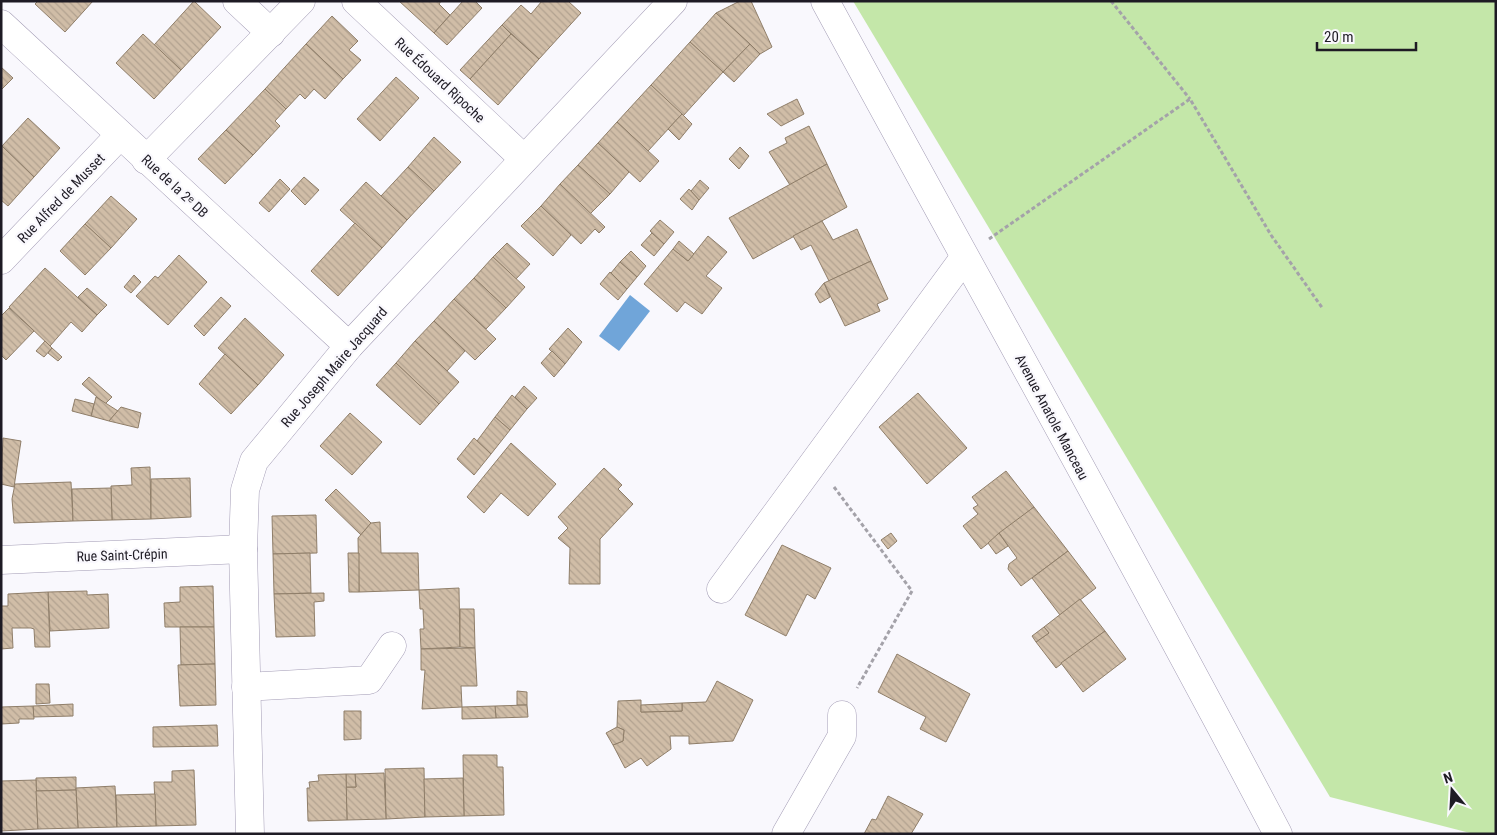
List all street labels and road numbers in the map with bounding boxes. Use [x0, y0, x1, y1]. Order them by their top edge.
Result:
street label: Rue Édouard Ripoche [392, 34, 489, 126]
street label: Rue Alfred de Musset [14, 150, 108, 246]
street label: Rue de la 2ᵉ DB [139, 151, 211, 221]
street label: Rue Joseph Maire Jacquard [278, 304, 390, 430]
street label: Avenue Anatole Manceau [1012, 352, 1092, 482]
street label: Rue Saint-Crépin [76, 545, 168, 565]

